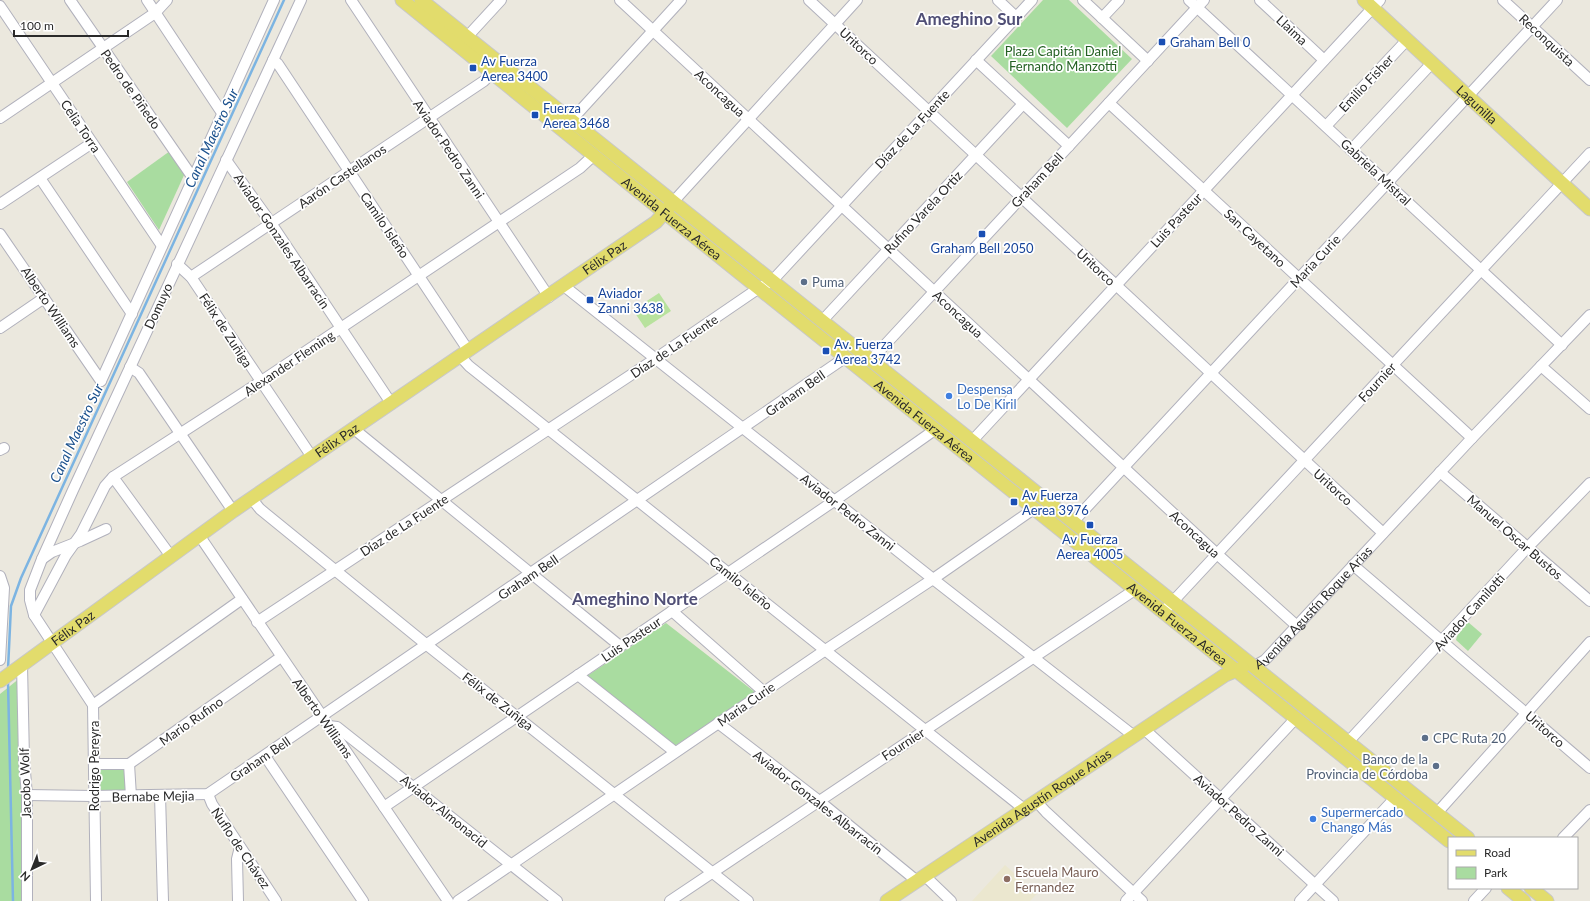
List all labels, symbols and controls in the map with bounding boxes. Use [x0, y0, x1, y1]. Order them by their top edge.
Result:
district label: Ameghino Sur [915, 8, 1023, 29]
street label: Reconquista [1516, 10, 1578, 70]
scale bar [14, 12, 128, 38]
street label: Llaima [1273, 12, 1311, 48]
text: 100 m [20, 18, 54, 33]
street label: Uritorco [836, 24, 882, 68]
place label: Graham Bell 0 [1170, 34, 1251, 50]
marker: Graham Bell 0 [1157, 37, 1167, 47]
park label: Plaza Capitán Daniel Fernando Manzotti [1005, 43, 1121, 74]
street label: Pedro de Piñedo [98, 46, 164, 132]
street label: Emilio Fisher [1335, 51, 1397, 115]
place label: Av Fuerza Aerea 3400 [481, 53, 548, 84]
marker: Av Fuerza Aerea 3400 [468, 63, 478, 73]
street label: Aconcagua [692, 66, 748, 120]
street label: Lagunilla [1453, 82, 1501, 127]
water label: Canal Maestro Sur [181, 86, 241, 190]
street label: Díaz de La Fuente [871, 86, 953, 172]
street label: Celia Torra [58, 97, 104, 155]
street label: Aviador Pedro Zanni [410, 97, 488, 201]
place label: Fuerza Aerea 3468 [543, 100, 610, 131]
marker: Fuerza Aerea 3468 [530, 110, 540, 120]
street label: Gabriela Mistral [1338, 135, 1414, 209]
street label: Aarón Castellanos [295, 140, 389, 211]
street label: Graham Bell [1007, 149, 1067, 211]
street label: Rufino Varela Ortiz [881, 167, 966, 257]
street label: Aviador Gonzales Albarracín [231, 170, 333, 312]
street label: Avenida Fuerza Aérea [619, 173, 725, 263]
street label: Camilo Isleño [357, 189, 413, 261]
street label: Luis Pasteur [1147, 189, 1205, 251]
street label: San Cayetano [1221, 206, 1289, 270]
marker: Graham Bell 2050 [977, 229, 987, 239]
street label: Maria Curie [1286, 231, 1344, 291]
street label: Félix Paz [579, 237, 629, 278]
place label: Graham Bell 2050 [930, 240, 1034, 256]
street label: Uritorco [1073, 245, 1119, 289]
street label: Alberto Williams [18, 263, 84, 351]
place label: Puma [812, 274, 844, 290]
marker: Puma [799, 277, 809, 287]
street label: Domuyo [140, 280, 176, 332]
place label: Aviador Zanni 3638 [598, 285, 663, 316]
street label: Aconcagua [930, 287, 986, 341]
street label: Félix de Zuñiga [196, 290, 256, 370]
marker: Aviador Zanni 3638 [585, 295, 595, 305]
street label: Díaz de La Fuente [627, 311, 721, 381]
street label: Alexander Fleming [241, 327, 337, 399]
place label: Av. Fuerza Aerea 3742 [834, 336, 901, 367]
marker: Av. Fuerza Aerea 3742 [821, 346, 831, 356]
street label: Fournier [1355, 359, 1399, 405]
street label: Graham Bell [762, 367, 828, 419]
street label: Avenida Fuerza Aérea [871, 376, 978, 466]
water label: Canal Maestro Sur [46, 381, 106, 485]
place label: Despensa Lo De Kiril [957, 381, 1017, 412]
marker: Despensa Lo De Kiril [944, 391, 954, 401]
street label: Félix Paz [312, 419, 362, 461]
street label: Uritorco [1310, 465, 1356, 509]
street label: Aviador Pedro Zanni [798, 470, 898, 554]
place label: Av Fuerza Aerea 3976 [1022, 487, 1089, 518]
street label: Díaz de La Fuente [357, 490, 451, 560]
street label: Manuel Oscar Bustos [1464, 491, 1566, 583]
marker: Av Fuerza Aerea 3976 [1009, 497, 1019, 507]
street label: Aconcagua [1167, 507, 1223, 561]
marker: Av Fuerza Aerea 4005 [1085, 520, 1095, 530]
place label: Av Fuerza Aerea 4005 [1057, 531, 1123, 562]
street label: Avenida Agustín Roque Arias [1252, 542, 1375, 672]
street label: Graham Bell [495, 551, 561, 603]
street label: Camilo Isleño [706, 553, 776, 613]
street label: Aviador Camilotti [1430, 570, 1508, 654]
street label: Avenida Fuerza Aérea [1124, 579, 1231, 668]
district label: Ameghino Norte [571, 588, 698, 609]
street label: Félix Paz [48, 607, 98, 649]
street label: Luis Pasteur [598, 613, 664, 665]
street label: Félix de Zuñiga [459, 668, 537, 734]
street label: Alberto Williams [289, 675, 357, 762]
street label: Maria Curie [714, 678, 778, 730]
street label: Mario Rufino [156, 693, 226, 749]
street label: Uritorco [1522, 707, 1568, 751]
street label: Rodrigo Pereyra [86, 721, 102, 811]
street label: Fournier [878, 724, 928, 764]
place label: CPC Ruta 20 [1433, 730, 1507, 746]
street label: Graham Bell [227, 733, 293, 785]
marker: CPC Ruta 20 [1420, 733, 1430, 743]
street label: Avenida Agustín Roque Arias [969, 745, 1115, 850]
street label: Aviador Gonzales Albarracín [750, 746, 886, 858]
street label: Jacobo Wolf [16, 747, 34, 819]
place label: Banco de la Provincia de Córdoba [1306, 751, 1428, 782]
marker: Banco de la Provincia de Córdoba [1431, 761, 1441, 771]
street label: Aviador Pedro Zanni [1191, 770, 1287, 860]
street label: Aviador Almonacid [397, 771, 491, 851]
street label: Bernabe Mejia [112, 787, 194, 805]
street label: Ñuflo de Chávez [208, 804, 274, 892]
place label: Supermercado Chango Más [1321, 804, 1403, 835]
marker: Supermercado Chango Más [1308, 814, 1318, 824]
legend [1448, 837, 1578, 889]
text: Road [1484, 845, 1511, 860]
north arrow [12, 849, 52, 889]
place label: Escuela Mauro Fernandez [1015, 864, 1099, 895]
text: Park [1484, 865, 1508, 880]
text: N [17, 869, 32, 884]
marker: Escuela Mauro Fernandez [1002, 874, 1012, 884]

